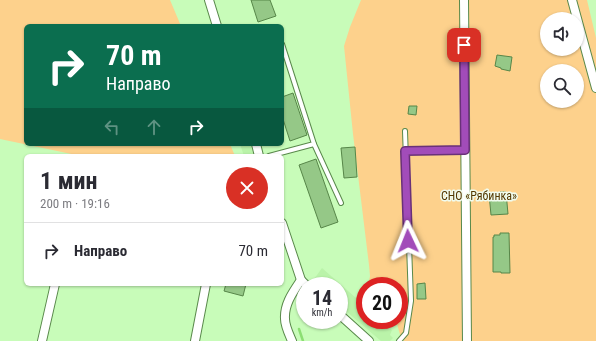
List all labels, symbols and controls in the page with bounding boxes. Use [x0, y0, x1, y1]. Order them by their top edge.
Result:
map controls [540, 12, 584, 108]
button: sound [540, 12, 584, 56]
pin [447, 28, 481, 62]
icon: arrive [453, 34, 475, 56]
text: 70 m [106, 39, 162, 72]
icon: right [40, 40, 92, 92]
button: search [540, 64, 584, 108]
text: Направо [106, 73, 171, 94]
icon: left [101, 116, 123, 138]
icon: ahead [143, 116, 165, 138]
icon: right [185, 116, 207, 138]
text: 1 мин [40, 167, 98, 195]
button: close [226, 167, 268, 209]
park label: СНО «Рябинка» [441, 189, 517, 203]
text: 200 m · 19:16 [40, 196, 110, 211]
position arrow [387, 220, 429, 262]
icon: right [40, 240, 62, 262]
text: Направо [74, 242, 127, 260]
text: 70 m [238, 242, 268, 260]
speed limit sign: 20 [356, 277, 408, 329]
text: 14 [312, 286, 332, 310]
text: km/h [312, 307, 332, 318]

